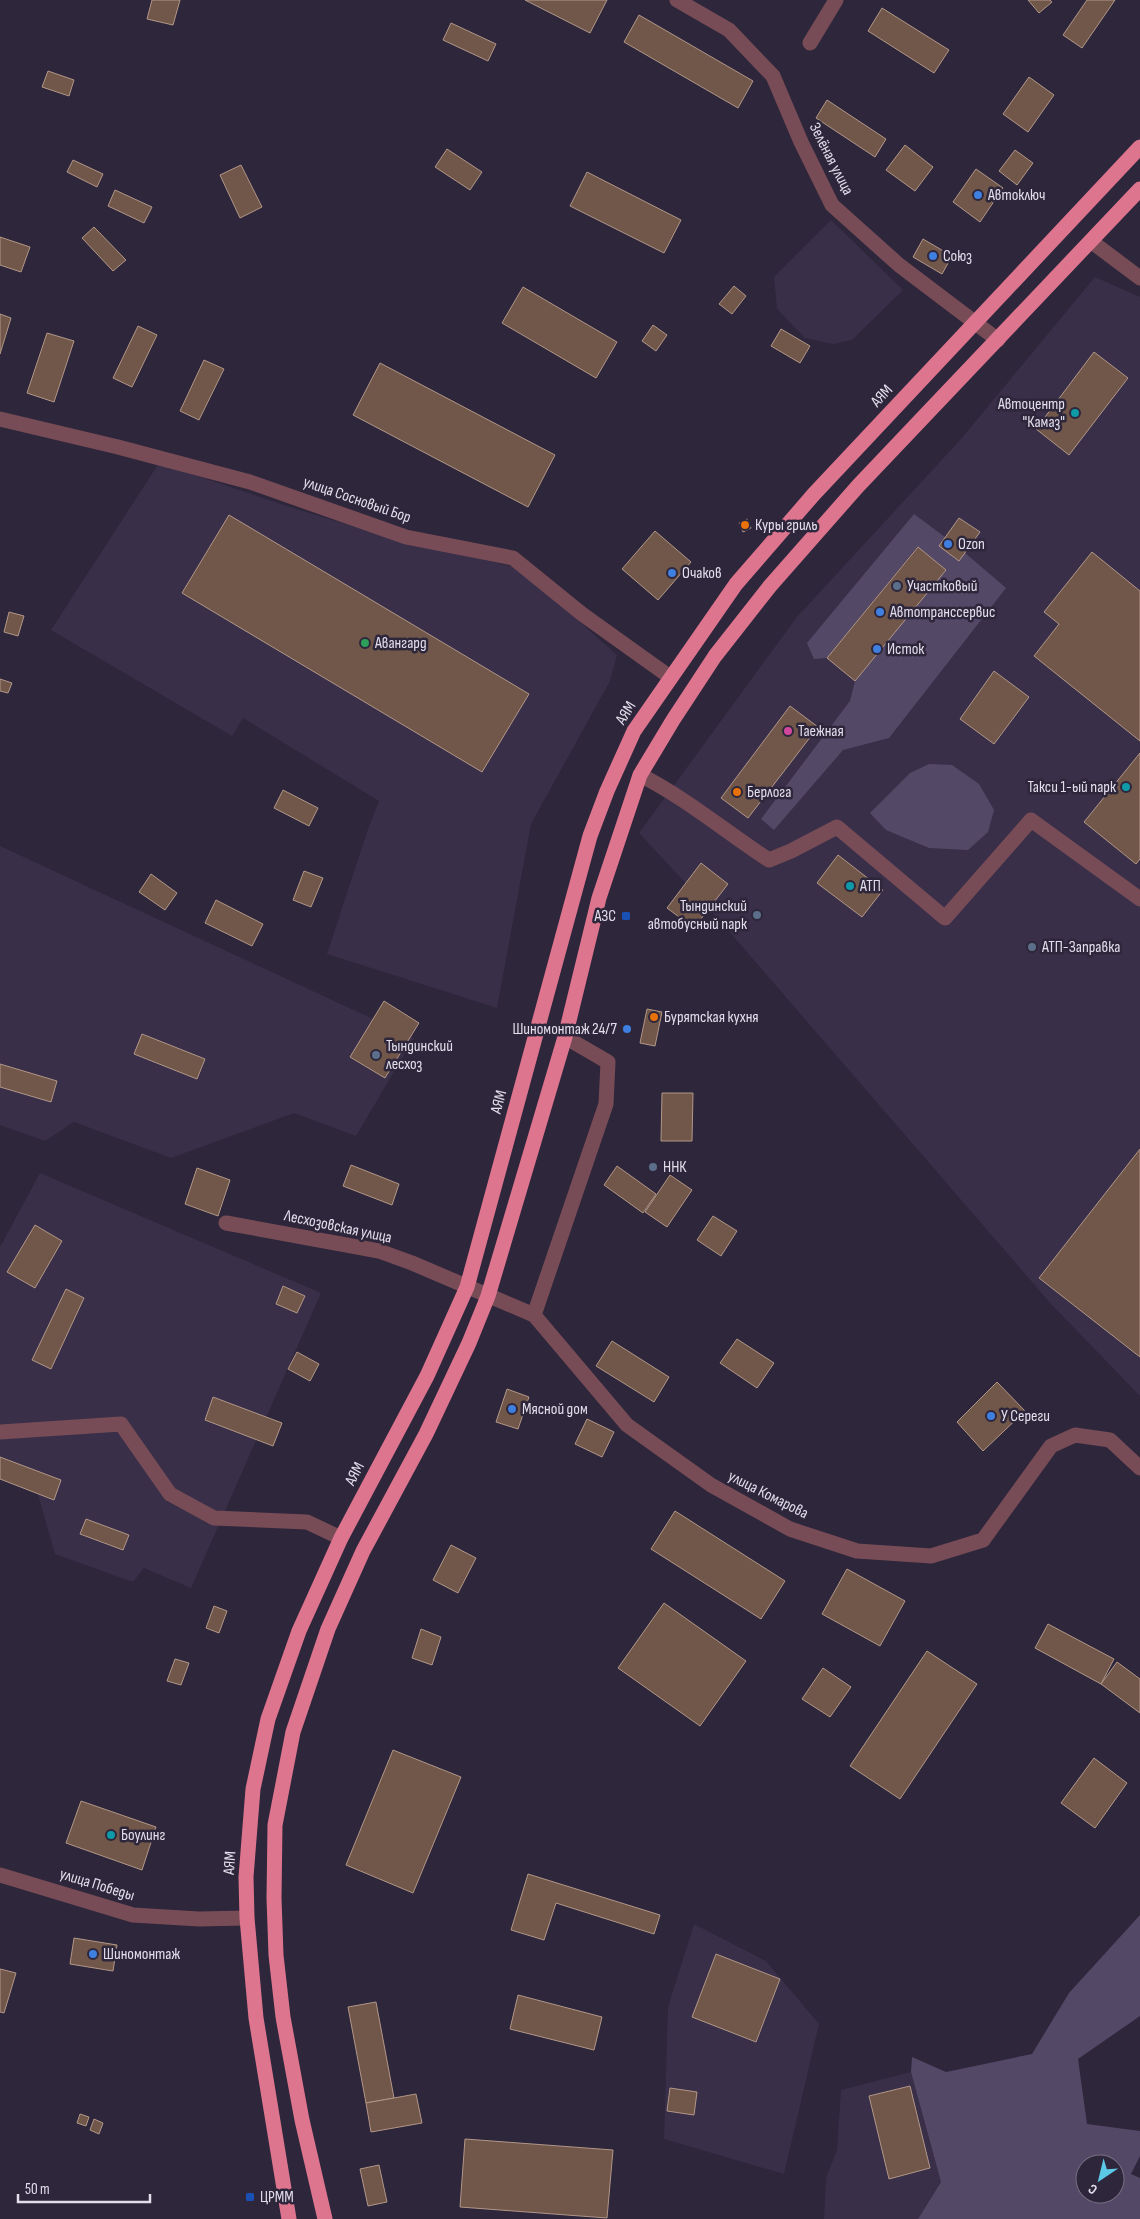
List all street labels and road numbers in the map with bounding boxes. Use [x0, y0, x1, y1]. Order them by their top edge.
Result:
street label: Зелёная улица [805, 120, 857, 198]
street label: АЯМ [866, 381, 897, 412]
street label: улица Сосновый Бор [301, 473, 413, 527]
street label: АЯМ [611, 698, 640, 729]
street label: АЯМ [487, 1088, 511, 1117]
street label: Лесхозовская улица [281, 1206, 394, 1248]
street label: АЯМ [341, 1459, 369, 1490]
street label: улица Комарова [725, 1467, 811, 1523]
street label: АЯМ [220, 1851, 240, 1876]
street label: улица Победы [57, 1865, 137, 1905]

